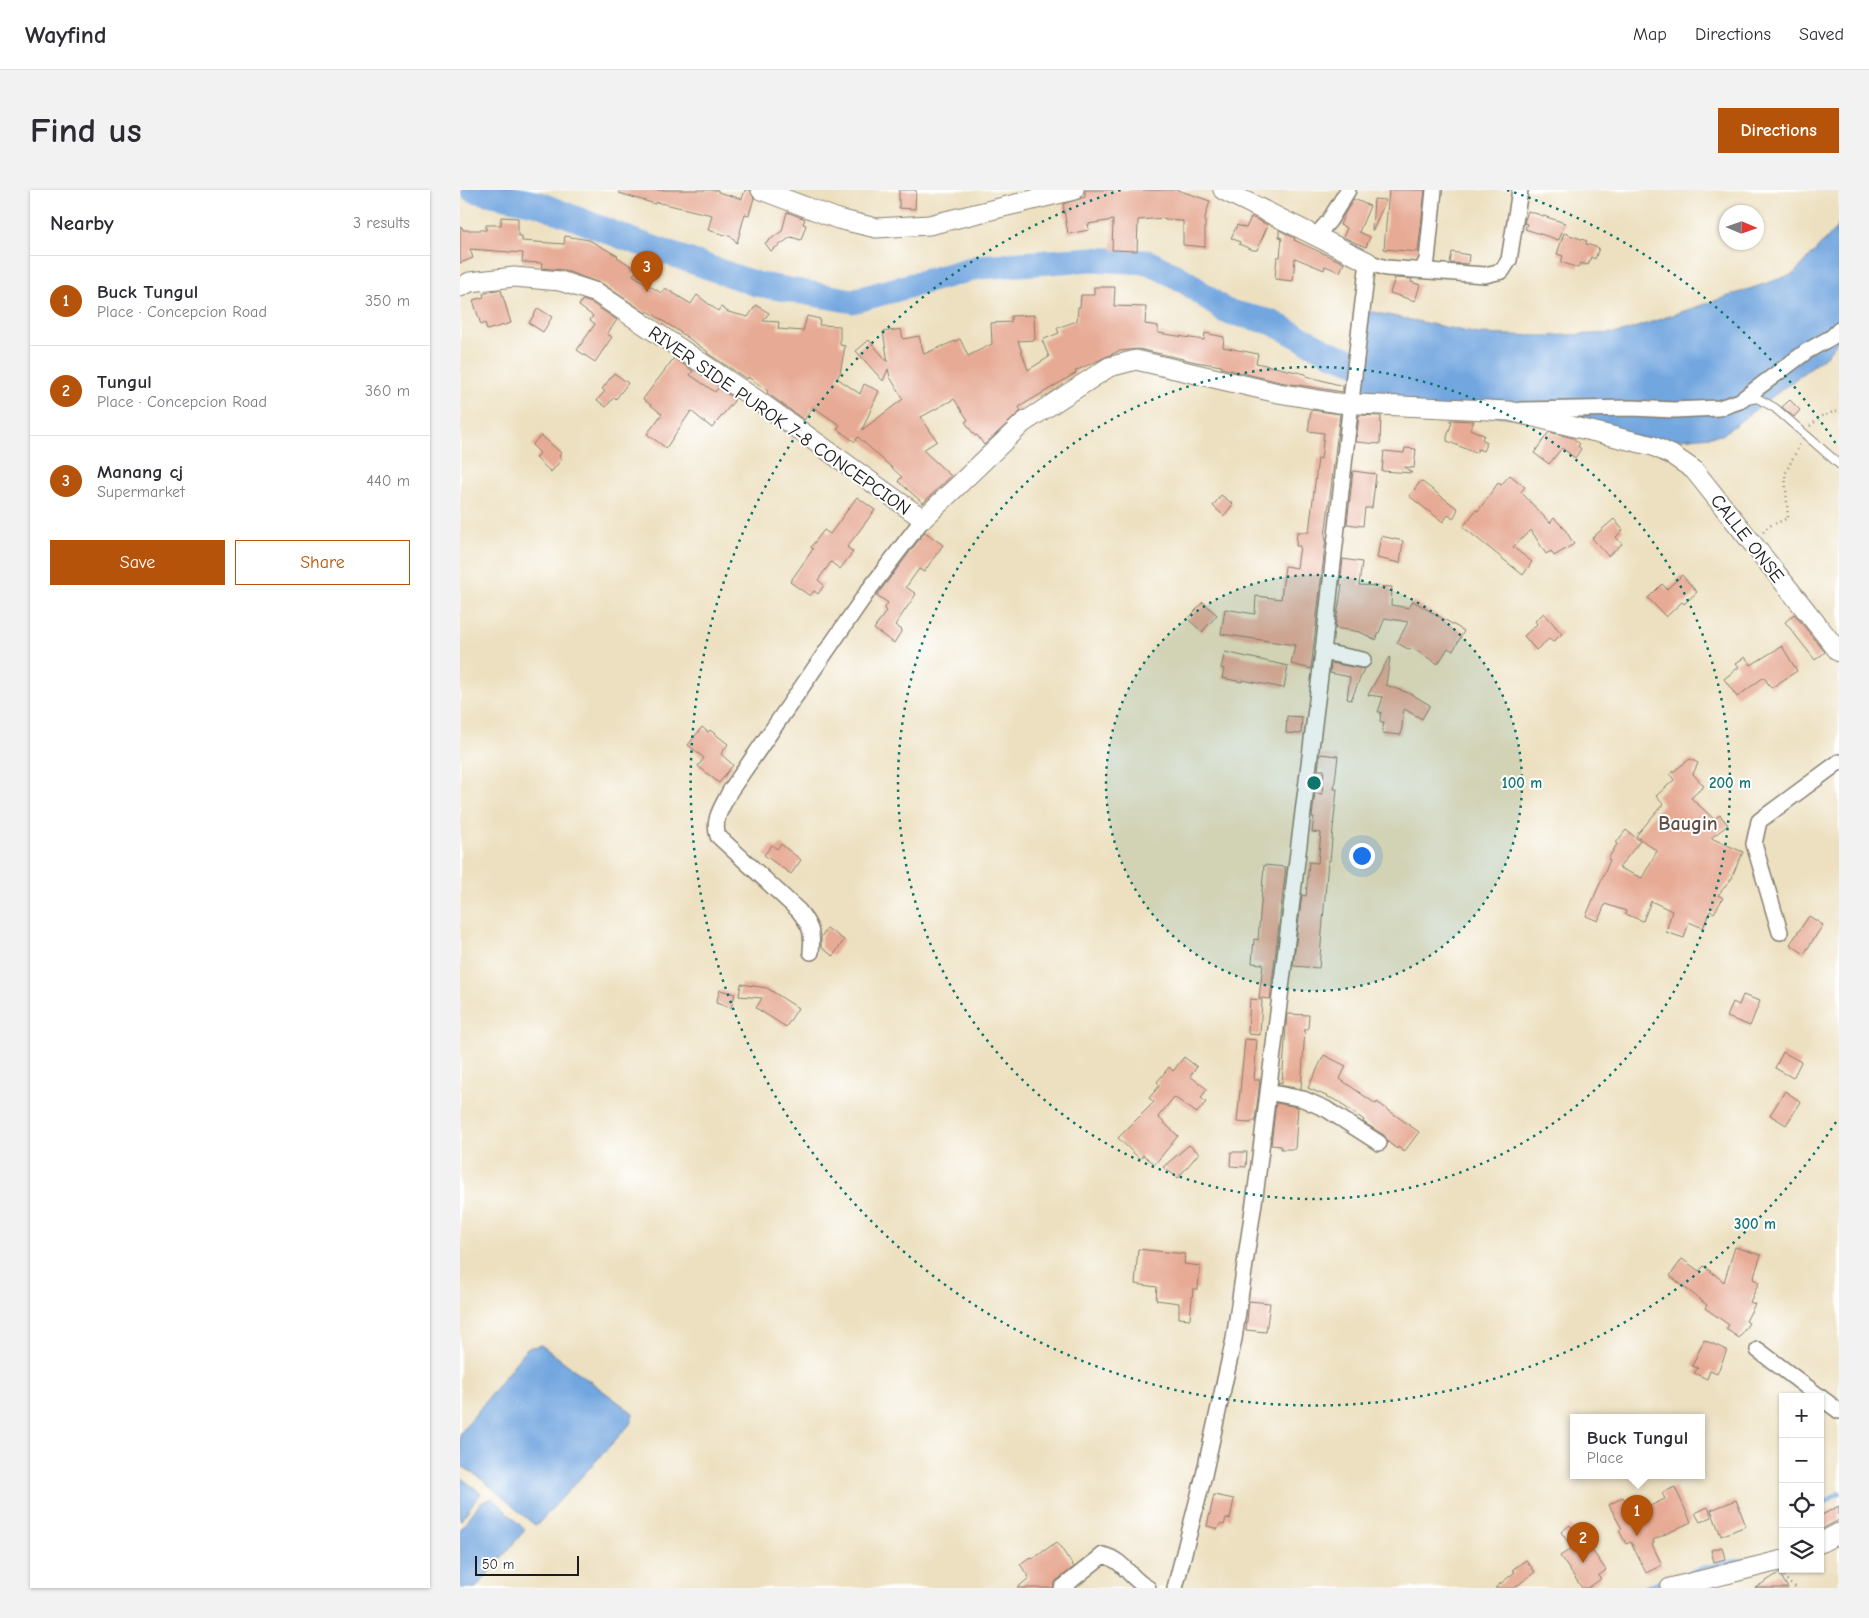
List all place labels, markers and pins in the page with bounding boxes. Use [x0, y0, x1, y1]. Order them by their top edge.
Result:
pin: 3 [631, 251, 663, 292]
centre of rings [1305, 774, 1323, 792]
pin: 1 [1621, 1495, 1653, 1536]
pin: 2 [1567, 1522, 1599, 1563]

